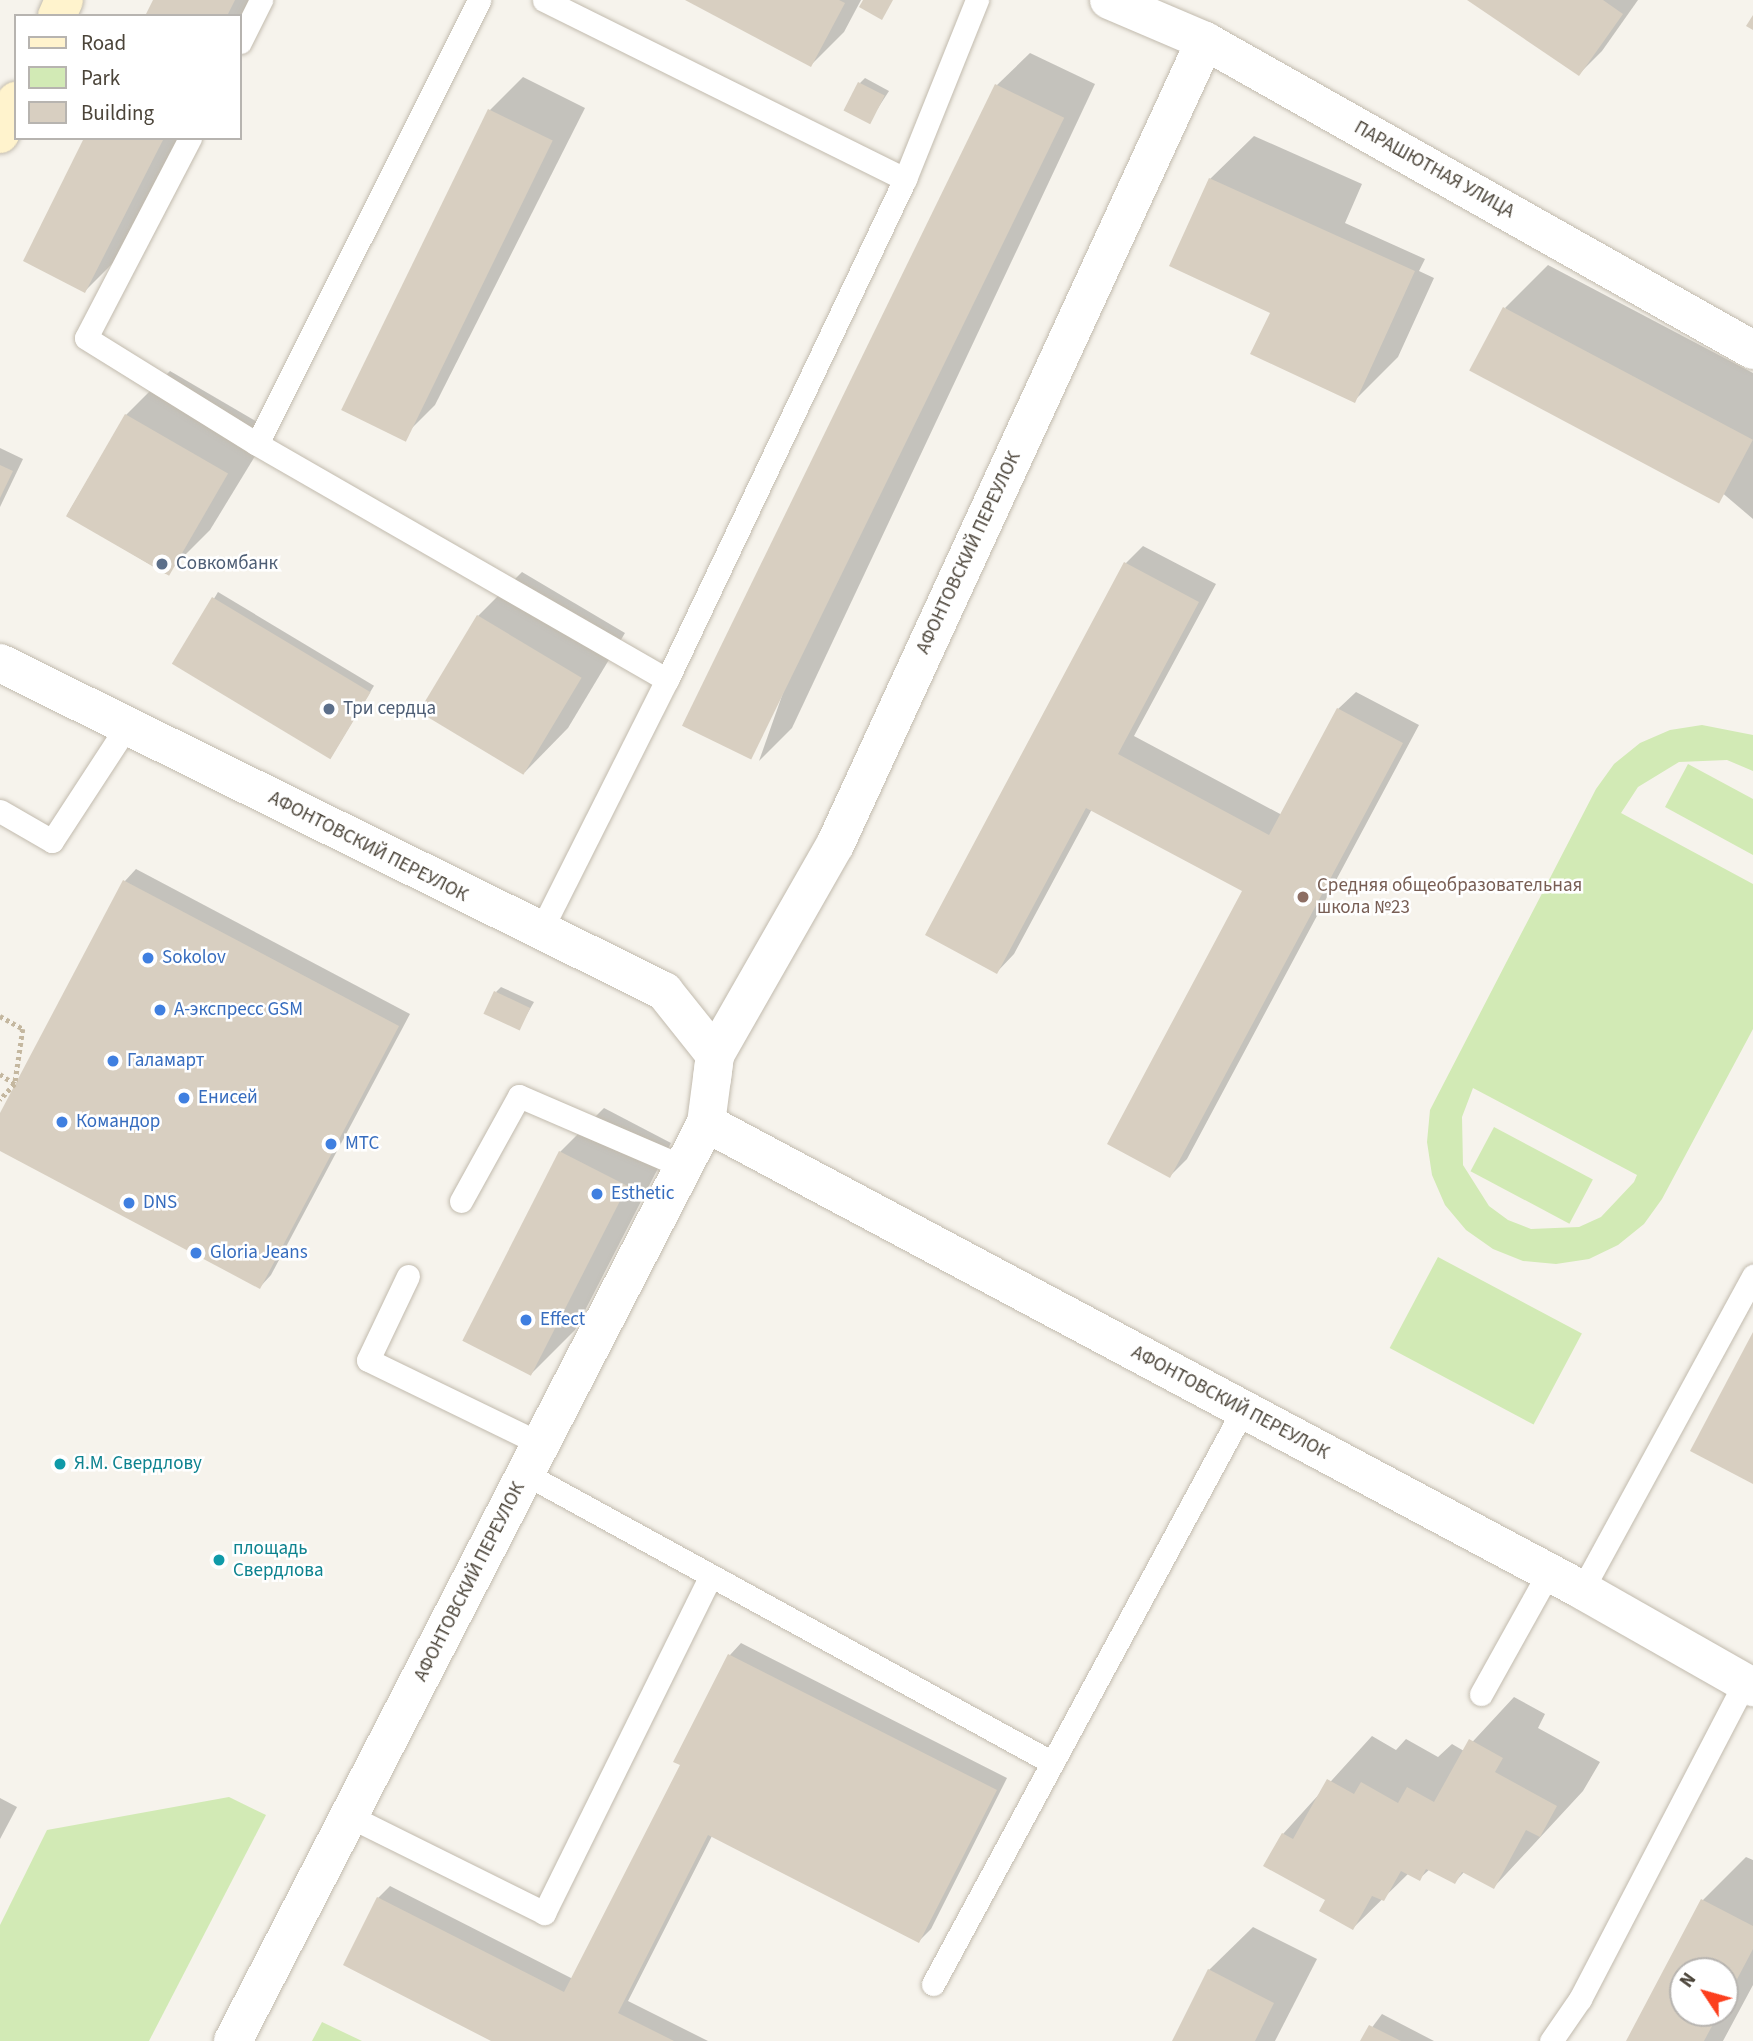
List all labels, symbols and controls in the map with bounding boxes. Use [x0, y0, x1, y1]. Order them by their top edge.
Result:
legend [14, 14, 242, 140]
text: Road [81, 28, 126, 58]
text: Park [81, 63, 120, 93]
text: Building [81, 98, 154, 128]
street label: ПАРАШЮТНАЯ УЛИЦА [1350, 117, 1518, 223]
street label: АФОНТОВСКИЙ ПЕРЕУЛОК [912, 448, 1026, 658]
place label: Совкомбанк [176, 553, 278, 575]
marker: Совкомбанк [154, 556, 170, 572]
place label: Три сердца [343, 698, 436, 720]
marker: Три сердца [321, 701, 337, 717]
street label: АФОНТОВСКИЙ ПЕРЕУЛОК [265, 787, 471, 907]
place label: Средняя общеобразовательная школа №23 [1317, 875, 1582, 919]
marker: Средняя общеобразовательная школа №23 [1295, 889, 1311, 905]
place label: Sokolov [162, 947, 226, 969]
marker: Sokolov [140, 950, 156, 966]
place label: А-экспресс GSM [174, 999, 303, 1021]
marker: А-экспресс GSM [152, 1002, 168, 1018]
place label: Галамарт [127, 1050, 205, 1072]
marker: Галамарт [105, 1053, 121, 1069]
place label: Енисей [198, 1087, 258, 1109]
marker: Енисей [176, 1090, 192, 1106]
place label: Командор [76, 1111, 160, 1133]
marker: Командор [54, 1114, 70, 1130]
place label: МТС [345, 1133, 379, 1155]
marker: МТС [323, 1136, 339, 1152]
place label: Esthetic [611, 1183, 674, 1205]
marker: Esthetic [589, 1186, 605, 1202]
place label: DNS [143, 1192, 177, 1214]
marker: DNS [121, 1195, 137, 1211]
place label: Gloria Jeans [210, 1242, 308, 1264]
marker: Gloria Jeans [188, 1245, 204, 1261]
place label: Effect [540, 1309, 585, 1331]
marker: Effect [518, 1312, 534, 1328]
street label: АФОНТОВСКИЙ ПЕРЕУЛОК [1127, 1341, 1333, 1465]
place label: Я.М. Свердлову [74, 1453, 202, 1475]
marker: Я.М. Свердлову [52, 1456, 68, 1472]
street label: АФОНТОВСКИЙ ПЕРЕУЛОК [410, 1479, 530, 1685]
place label: площадь Свердлова [233, 1538, 324, 1582]
marker: площадь Свердлова [211, 1552, 227, 1568]
north arrow [1669, 1957, 1739, 2027]
text: N [1674, 1967, 1703, 1994]

